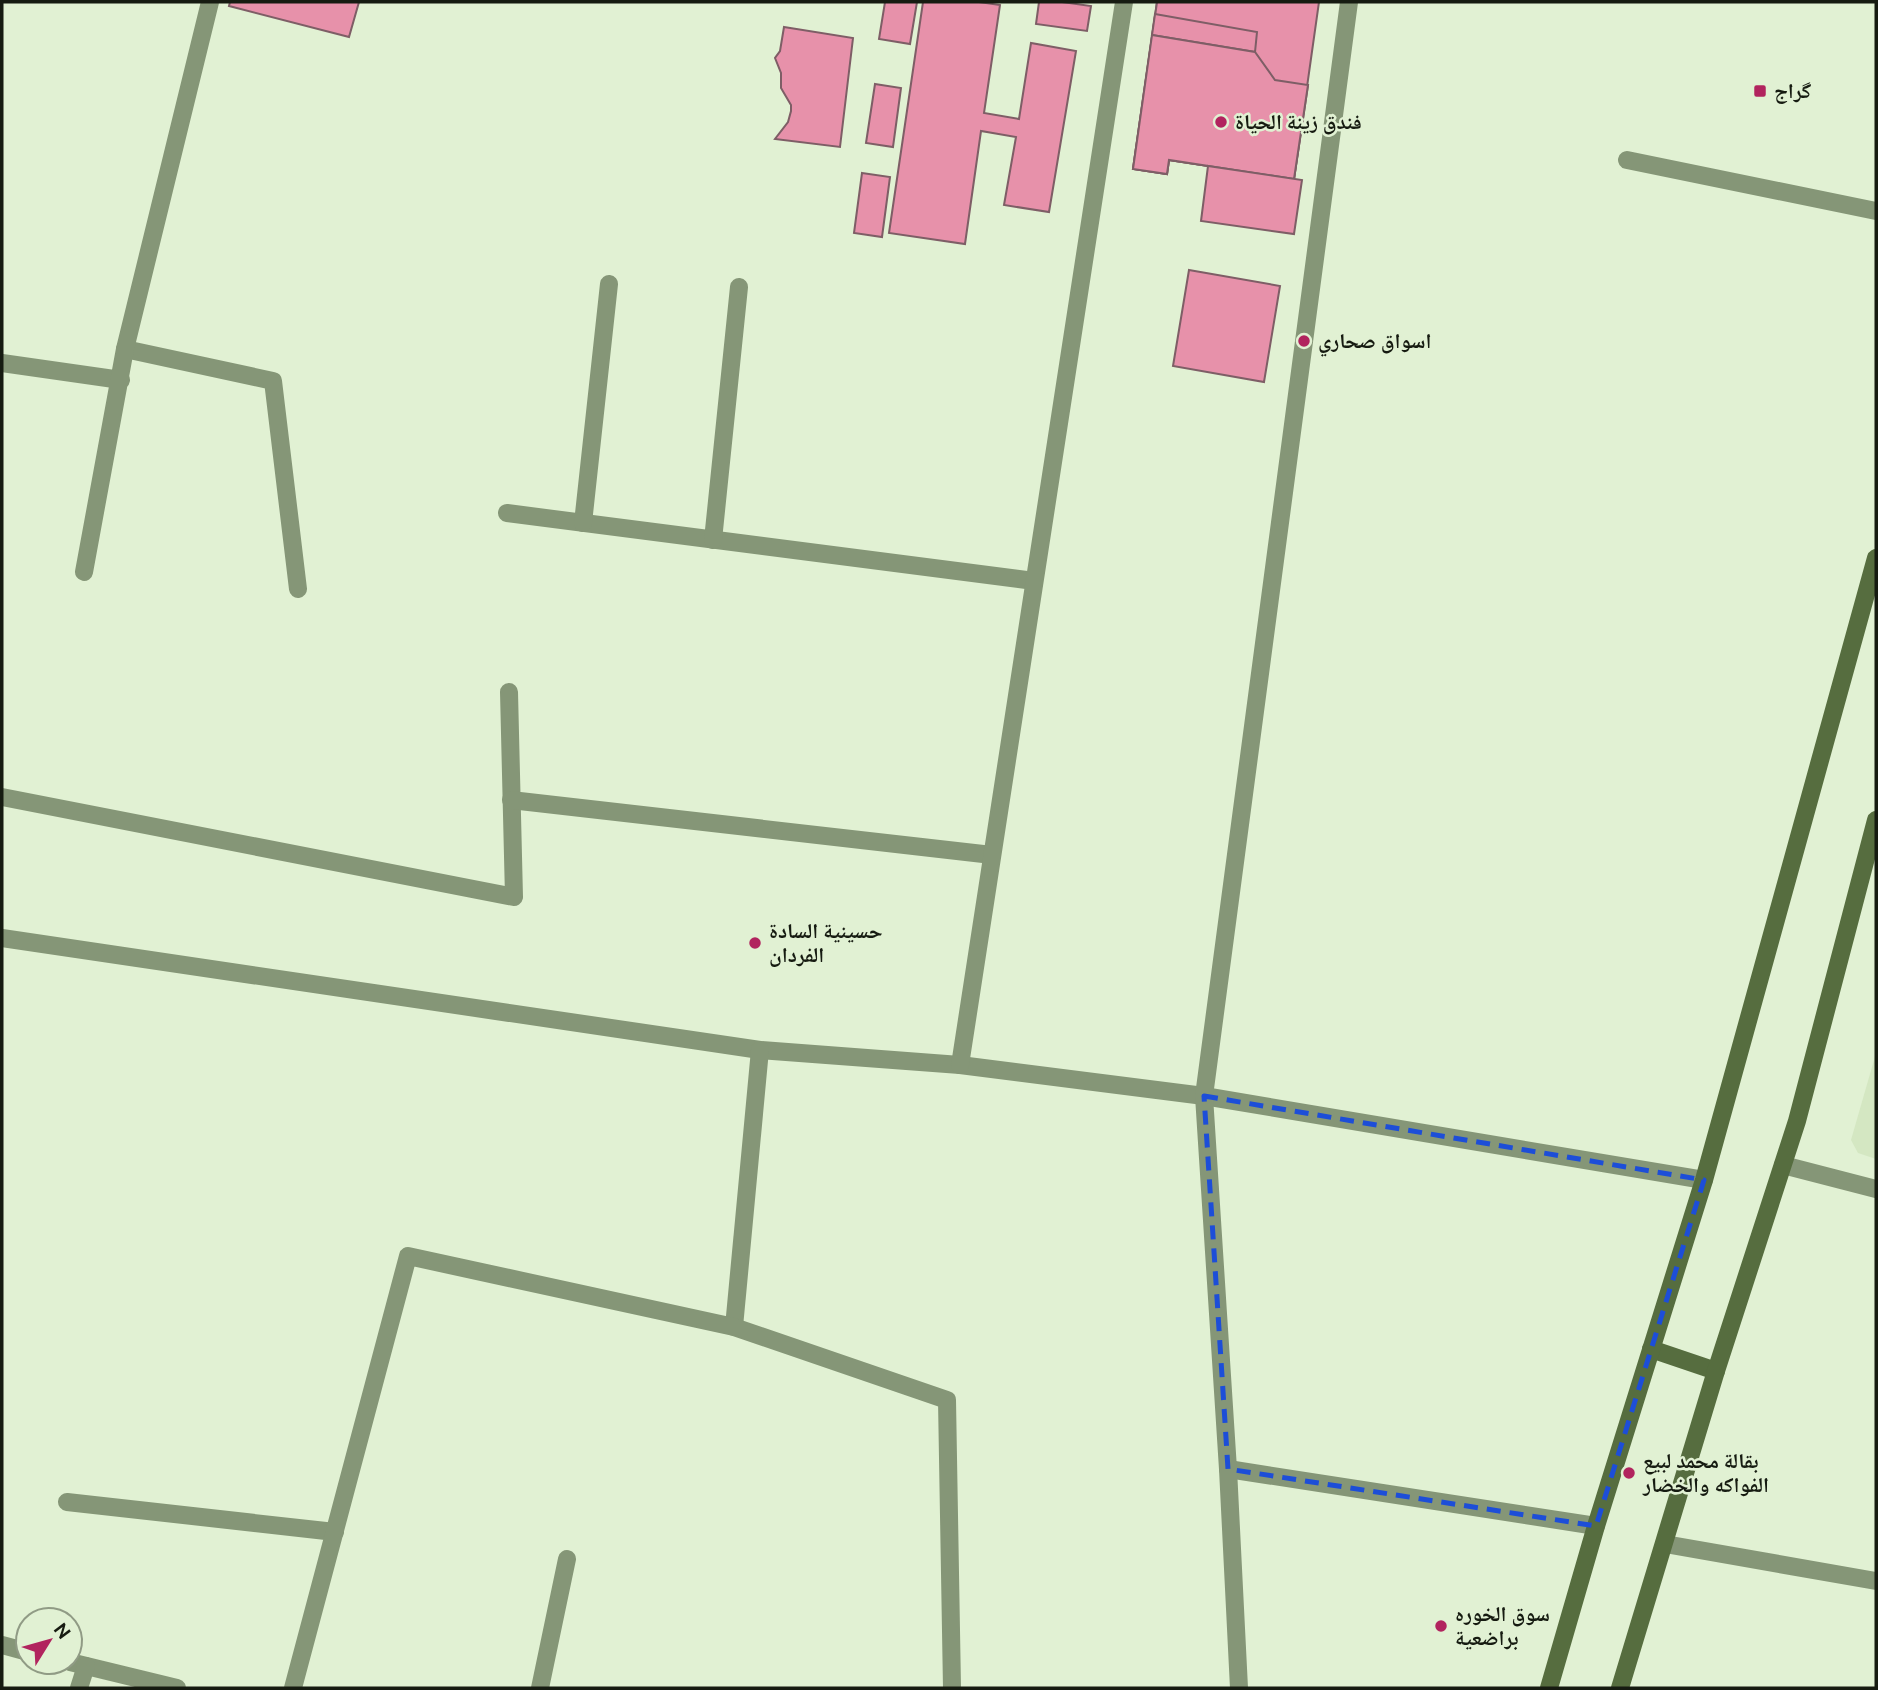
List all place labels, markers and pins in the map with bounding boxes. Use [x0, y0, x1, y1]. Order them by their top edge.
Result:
place label: گراج [1774, 78, 1811, 104]
marker: گراج [1752, 83, 1768, 99]
place label: فندق زينة الحياة [1235, 109, 1362, 135]
marker: فندق زينة الحياة [1213, 114, 1229, 130]
place label: اسواق صحاري [1318, 328, 1431, 357]
marker: اسواق صحاري [1296, 333, 1312, 349]
place label: حسينية السادة الفردان [769, 918, 883, 967]
marker: حسينية السادة الفردان [747, 935, 763, 951]
place label: بقالة محمد لبيع الفواكه والخضار [1642, 1448, 1769, 1497]
marker: بقالة محمد لبيع الفواكه والخضار [1621, 1465, 1637, 1481]
place label: سوق الخوره براضعية [1455, 1601, 1550, 1650]
marker: سوق الخوره براضعية [1433, 1618, 1449, 1634]

